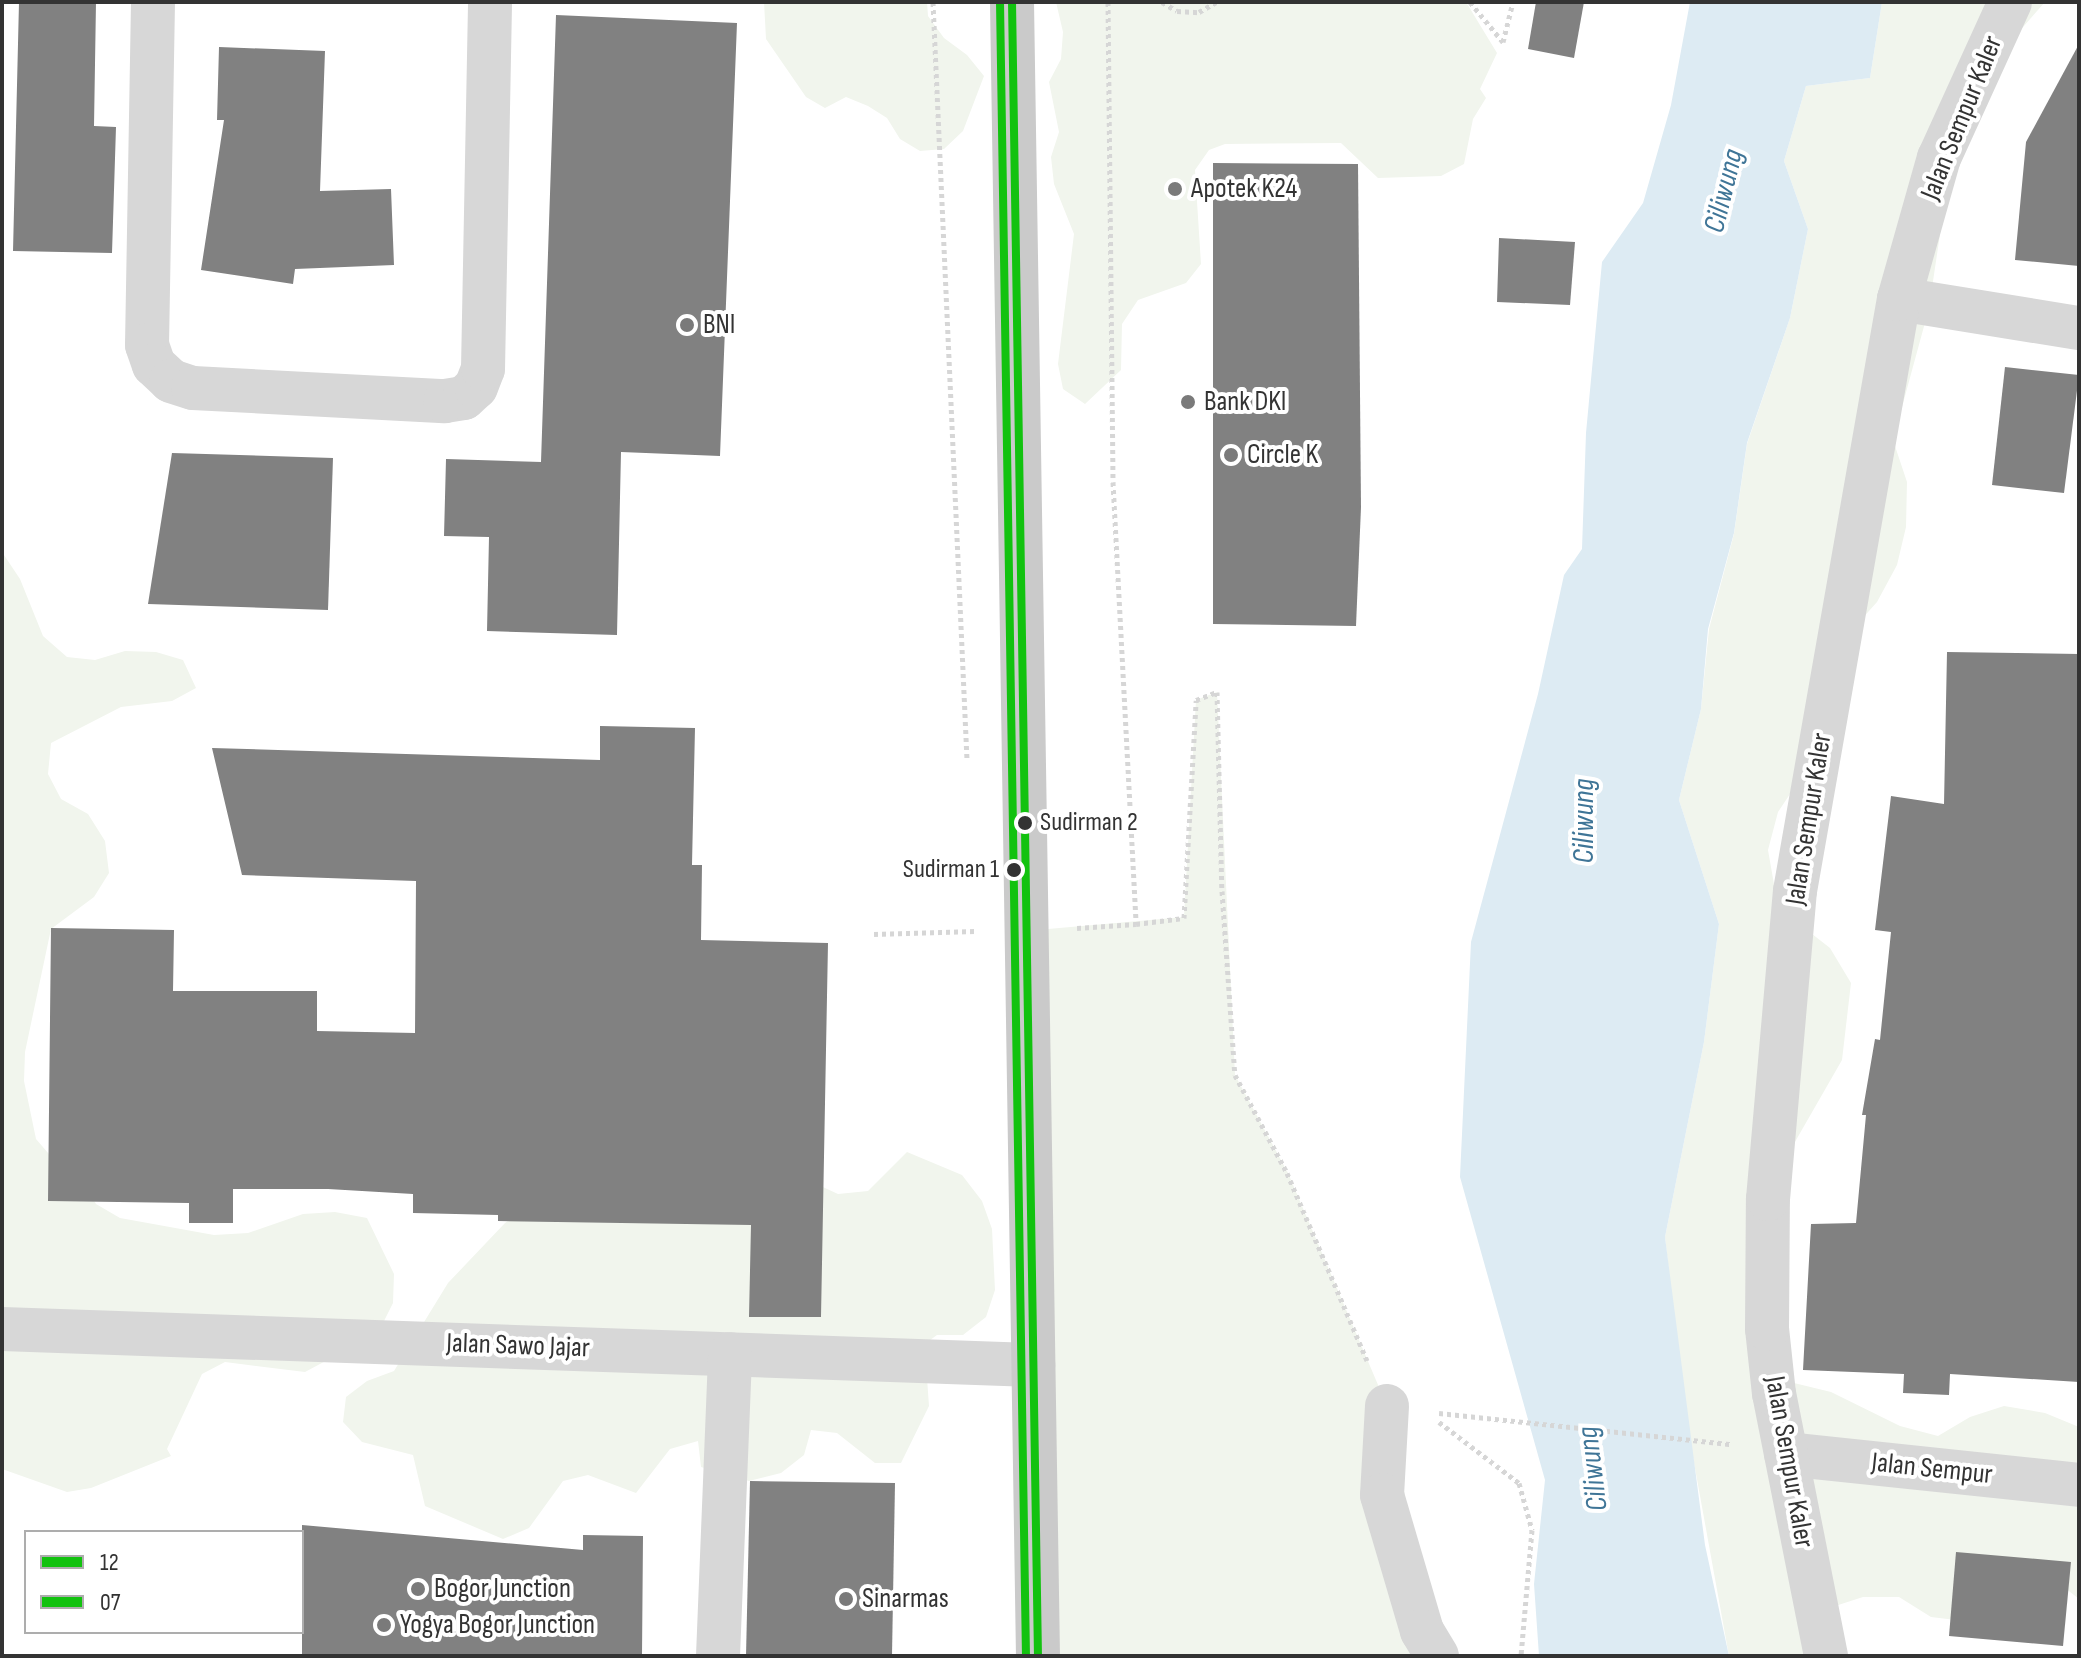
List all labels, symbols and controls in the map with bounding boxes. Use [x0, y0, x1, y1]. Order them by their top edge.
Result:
street label: Jalan Sempur Kaler [1914, 31, 2010, 205]
water label: Ciliwung [1696, 145, 1752, 237]
place label: Apotek K24 [1191, 172, 1297, 206]
marker: Apotek K24 [1166, 180, 1184, 198]
place label: BNI [703, 308, 735, 342]
marker: BNI [678, 316, 696, 334]
place label: Bank DKI [1204, 385, 1286, 419]
marker: Bank DKI [1179, 393, 1197, 411]
place label: Circle K [1247, 438, 1318, 472]
marker: Circle K [1222, 446, 1240, 464]
street label: Jalan Sempur Kaler [1779, 731, 1839, 907]
water label: Ciliwung [1566, 779, 1602, 863]
place label: Sudirman 2 [1040, 807, 1138, 839]
marker: Sudirman 2 [1017, 815, 1033, 831]
place label: Sudirman 1 [903, 854, 999, 886]
marker: Sudirman 1 [1006, 862, 1022, 878]
street label: Jalan Sawo Jajar [446, 1327, 590, 1365]
street label: Jalan Sempur Kaler [1757, 1374, 1821, 1550]
water label: Ciliwung [1570, 1425, 1616, 1513]
street label: Jalan Sempur [1870, 1446, 1994, 1492]
legend [24, 1530, 304, 1634]
text: 12 [100, 1548, 119, 1577]
place label: Bogor Junction [434, 1572, 571, 1606]
marker: Bogor Junction [409, 1580, 427, 1598]
place label: Sinarmas [862, 1582, 949, 1616]
text: 07 [100, 1588, 120, 1617]
marker: Sinarmas [837, 1590, 855, 1608]
place label: Yogya Bogor Junction [400, 1608, 595, 1642]
marker: Yogya Bogor Junction [375, 1616, 393, 1634]

